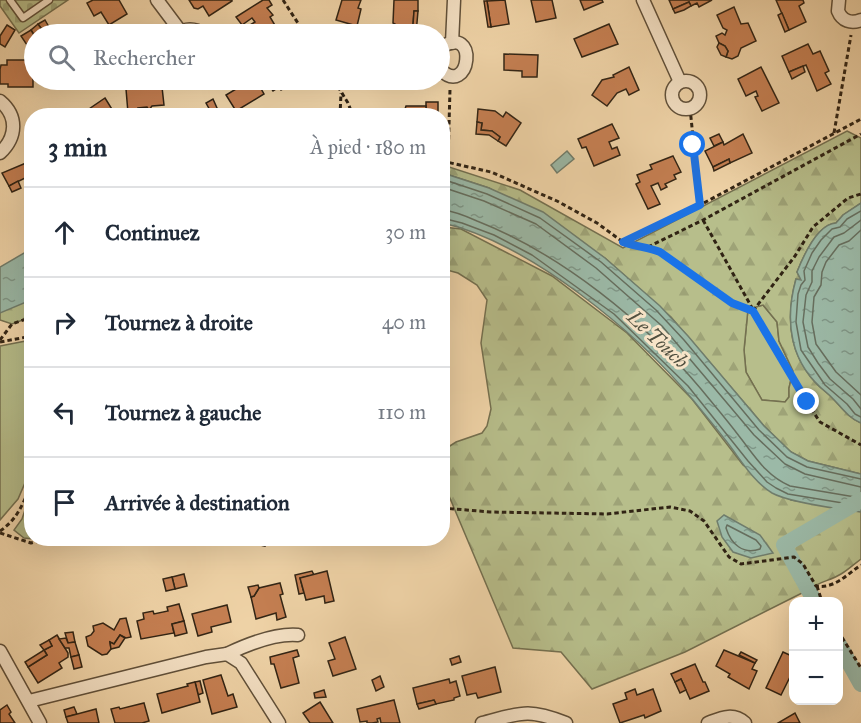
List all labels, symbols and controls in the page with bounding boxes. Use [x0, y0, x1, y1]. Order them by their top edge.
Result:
search box [24, 24, 450, 90]
icon: search [45, 41, 78, 74]
text: Rechercher [93, 44, 195, 71]
text: 3 min [48, 131, 107, 163]
route start [679, 131, 705, 157]
text: À pied · 180 m [310, 135, 426, 159]
icon: ahead [48, 216, 81, 249]
text: Continuez [105, 219, 200, 246]
text: 30 m [385, 220, 426, 244]
water label: Le Touch [622, 304, 694, 373]
icon: right [48, 306, 81, 339]
text: Tournez à droite [105, 309, 253, 336]
text: 40 m [382, 310, 426, 334]
route end [793, 388, 819, 414]
icon: left [48, 396, 81, 429]
text: Tournez à gauche [105, 399, 261, 426]
text: 110 m [378, 400, 426, 424]
icon: arrive [48, 486, 81, 519]
text: Arrivée à destination [105, 489, 290, 516]
map controls [789, 597, 843, 705]
button: + [789, 597, 843, 651]
button: − [789, 651, 843, 705]

